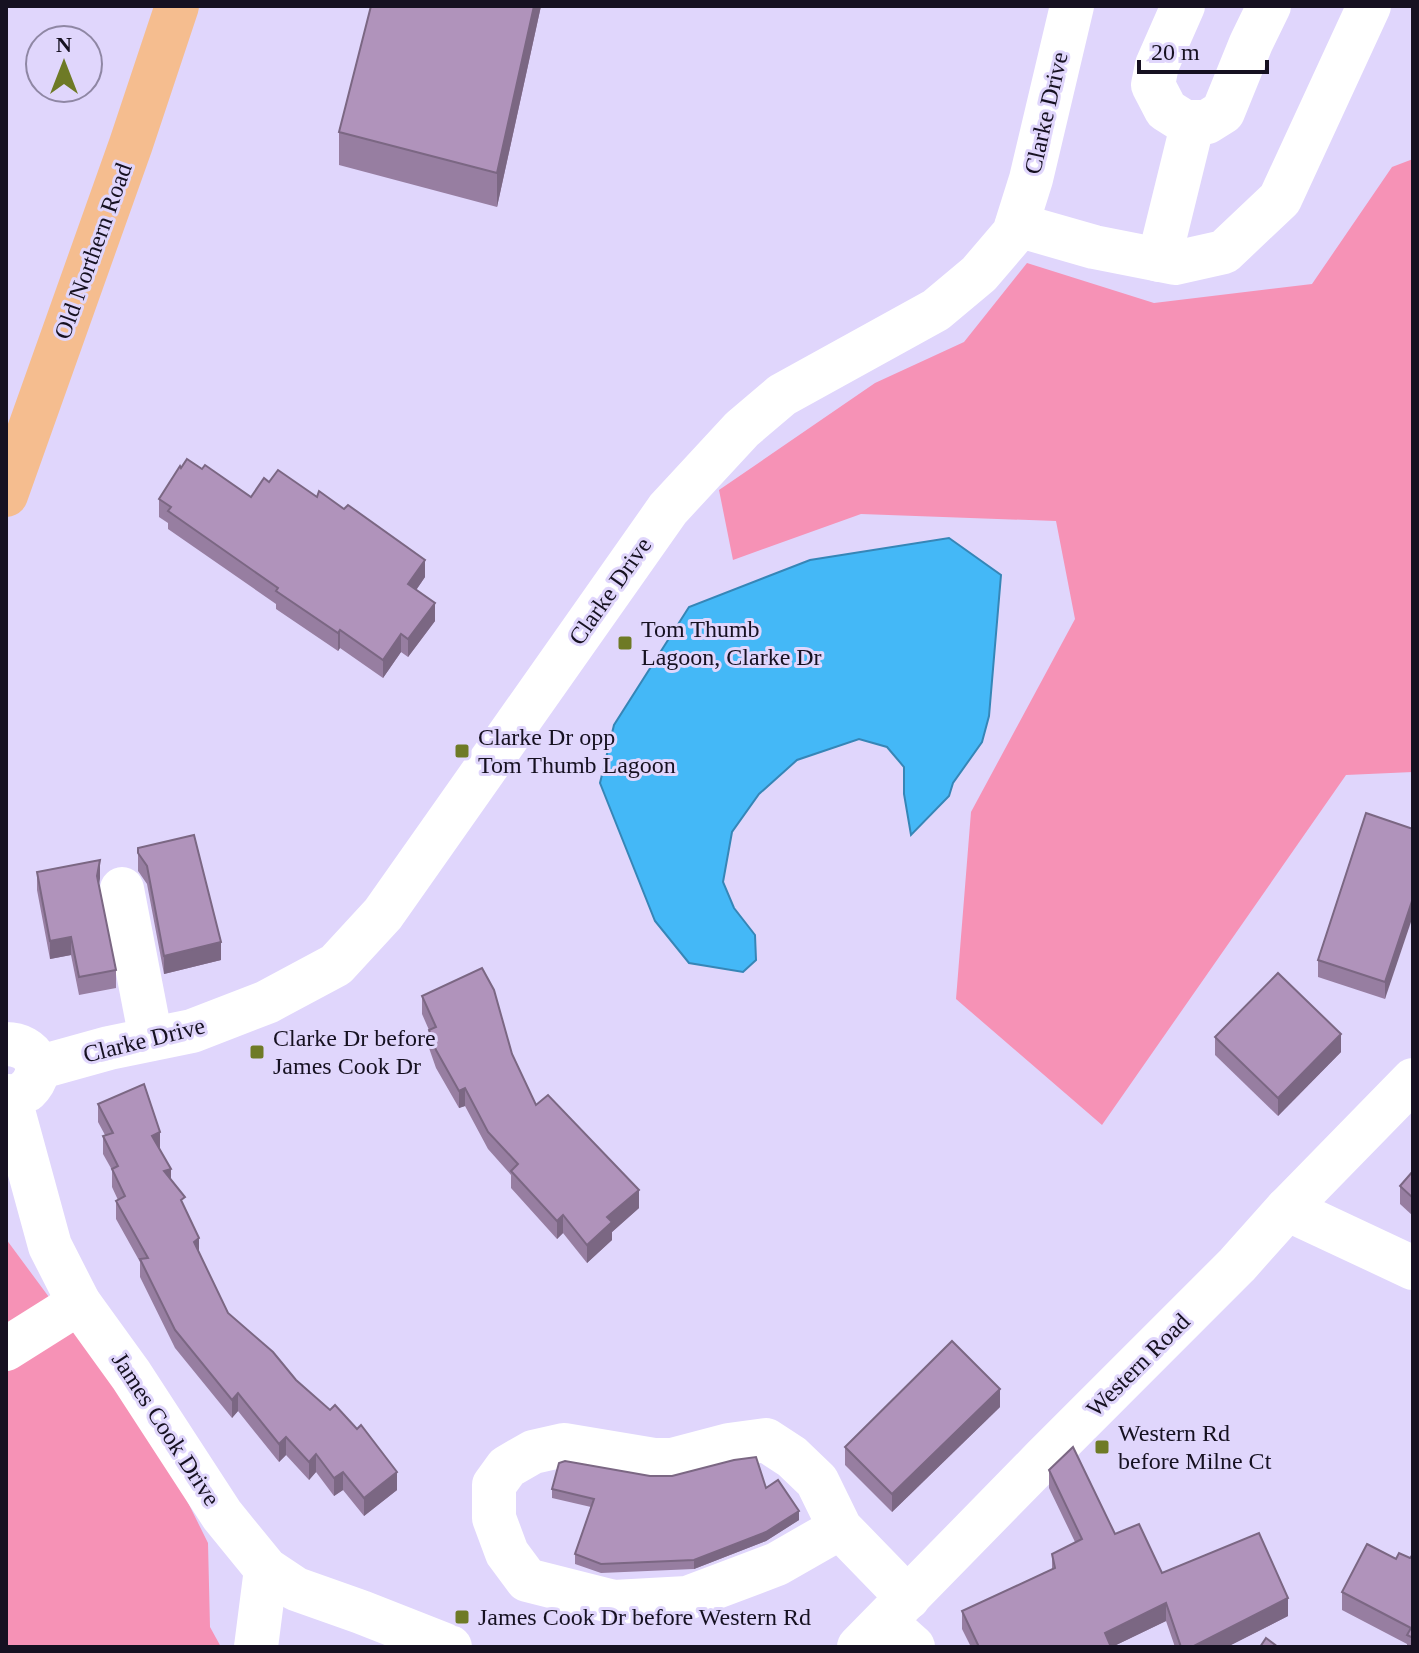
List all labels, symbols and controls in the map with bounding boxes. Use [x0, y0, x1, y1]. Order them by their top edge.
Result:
north arrow [24, 24, 104, 104]
scale bar [1139, 24, 1267, 74]
text: N [56, 32, 72, 57]
text: 20 m [1151, 39, 1200, 65]
street label: Clarke Drive [1019, 49, 1073, 177]
street label: Old Northern Road [49, 159, 137, 343]
street label: Clarke Drive [564, 533, 656, 649]
place label: Tom Thumb Lagoon, Clarke Dr [641, 616, 822, 670]
marker: Tom Thumb Lagoon, Clarke Dr [616, 634, 634, 652]
place label: Clarke Dr opp Tom Thumb Lagoon [478, 724, 676, 778]
marker: Clarke Dr opp Tom Thumb Lagoon [453, 742, 471, 760]
street label: Clarke Drive [80, 1012, 208, 1068]
place label: Clarke Dr before James Cook Dr [273, 1025, 436, 1079]
marker: Clarke Dr before James Cook Dr [248, 1043, 266, 1061]
street label: Western Road [1081, 1308, 1195, 1422]
street label: James Cook Drive [107, 1348, 225, 1510]
place label: Western Rd before Milne Ct [1118, 1420, 1272, 1474]
marker: Western Rd before Milne Ct [1093, 1438, 1111, 1456]
place label: James Cook Dr before Western Rd [478, 1604, 811, 1630]
marker: James Cook Dr before Western Rd [453, 1608, 471, 1626]

